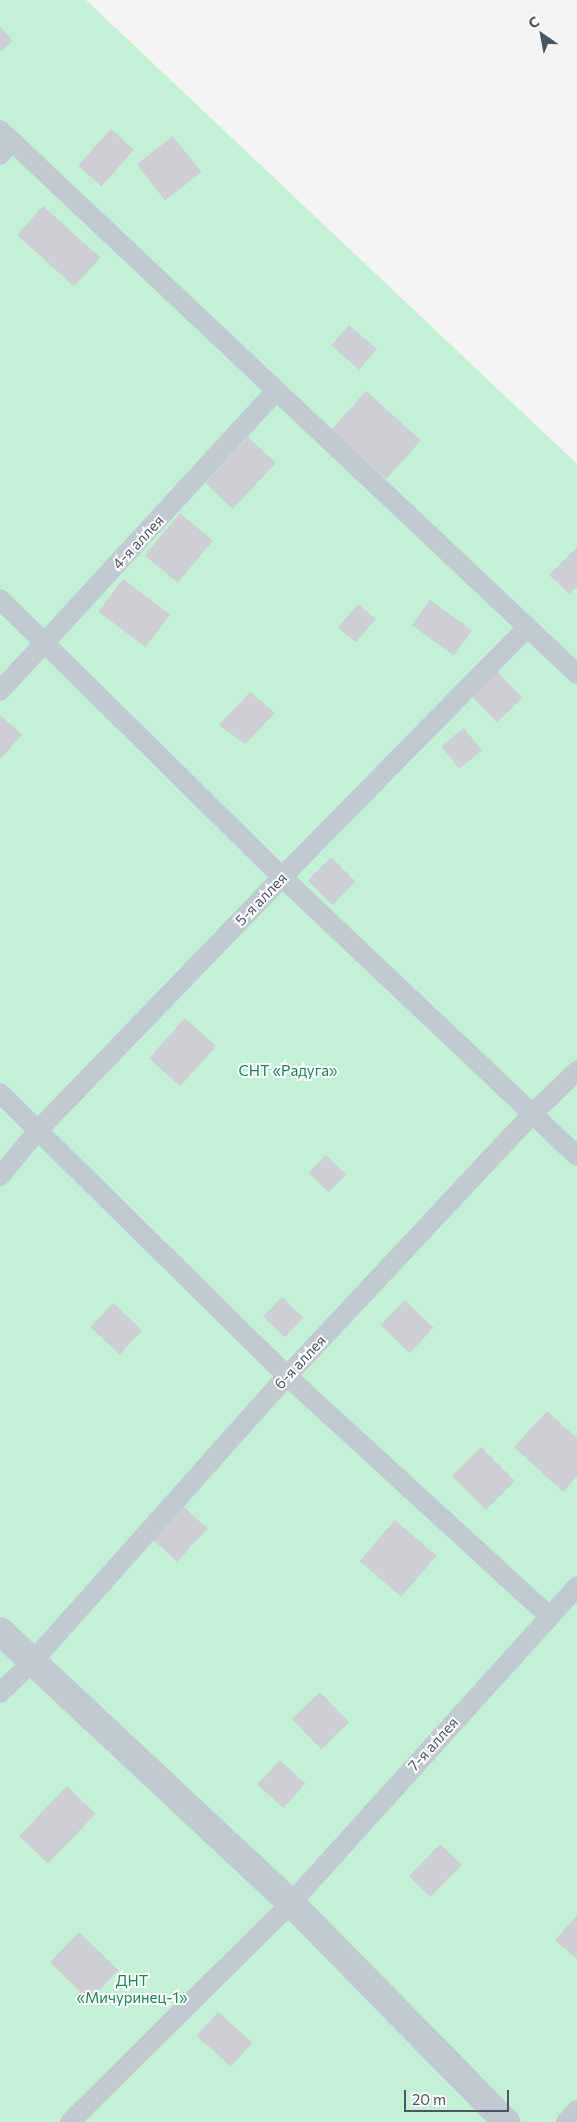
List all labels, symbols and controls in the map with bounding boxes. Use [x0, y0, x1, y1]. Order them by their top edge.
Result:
north arrow [517, 10, 567, 60]
text: С [525, 12, 542, 32]
street label: 4-я аллея [109, 511, 167, 573]
street label: 5-я аллея [231, 869, 291, 929]
park label: СНТ «Радуга» [238, 1062, 338, 1080]
street label: 6-я аллея [271, 1331, 329, 1393]
street label: 7-я аллея [404, 1713, 462, 1775]
park label: ДНТ «Мичуринец-1» [76, 1971, 188, 2006]
scale bar [407, 2080, 512, 2112]
text: 20 m [412, 2090, 446, 2108]

